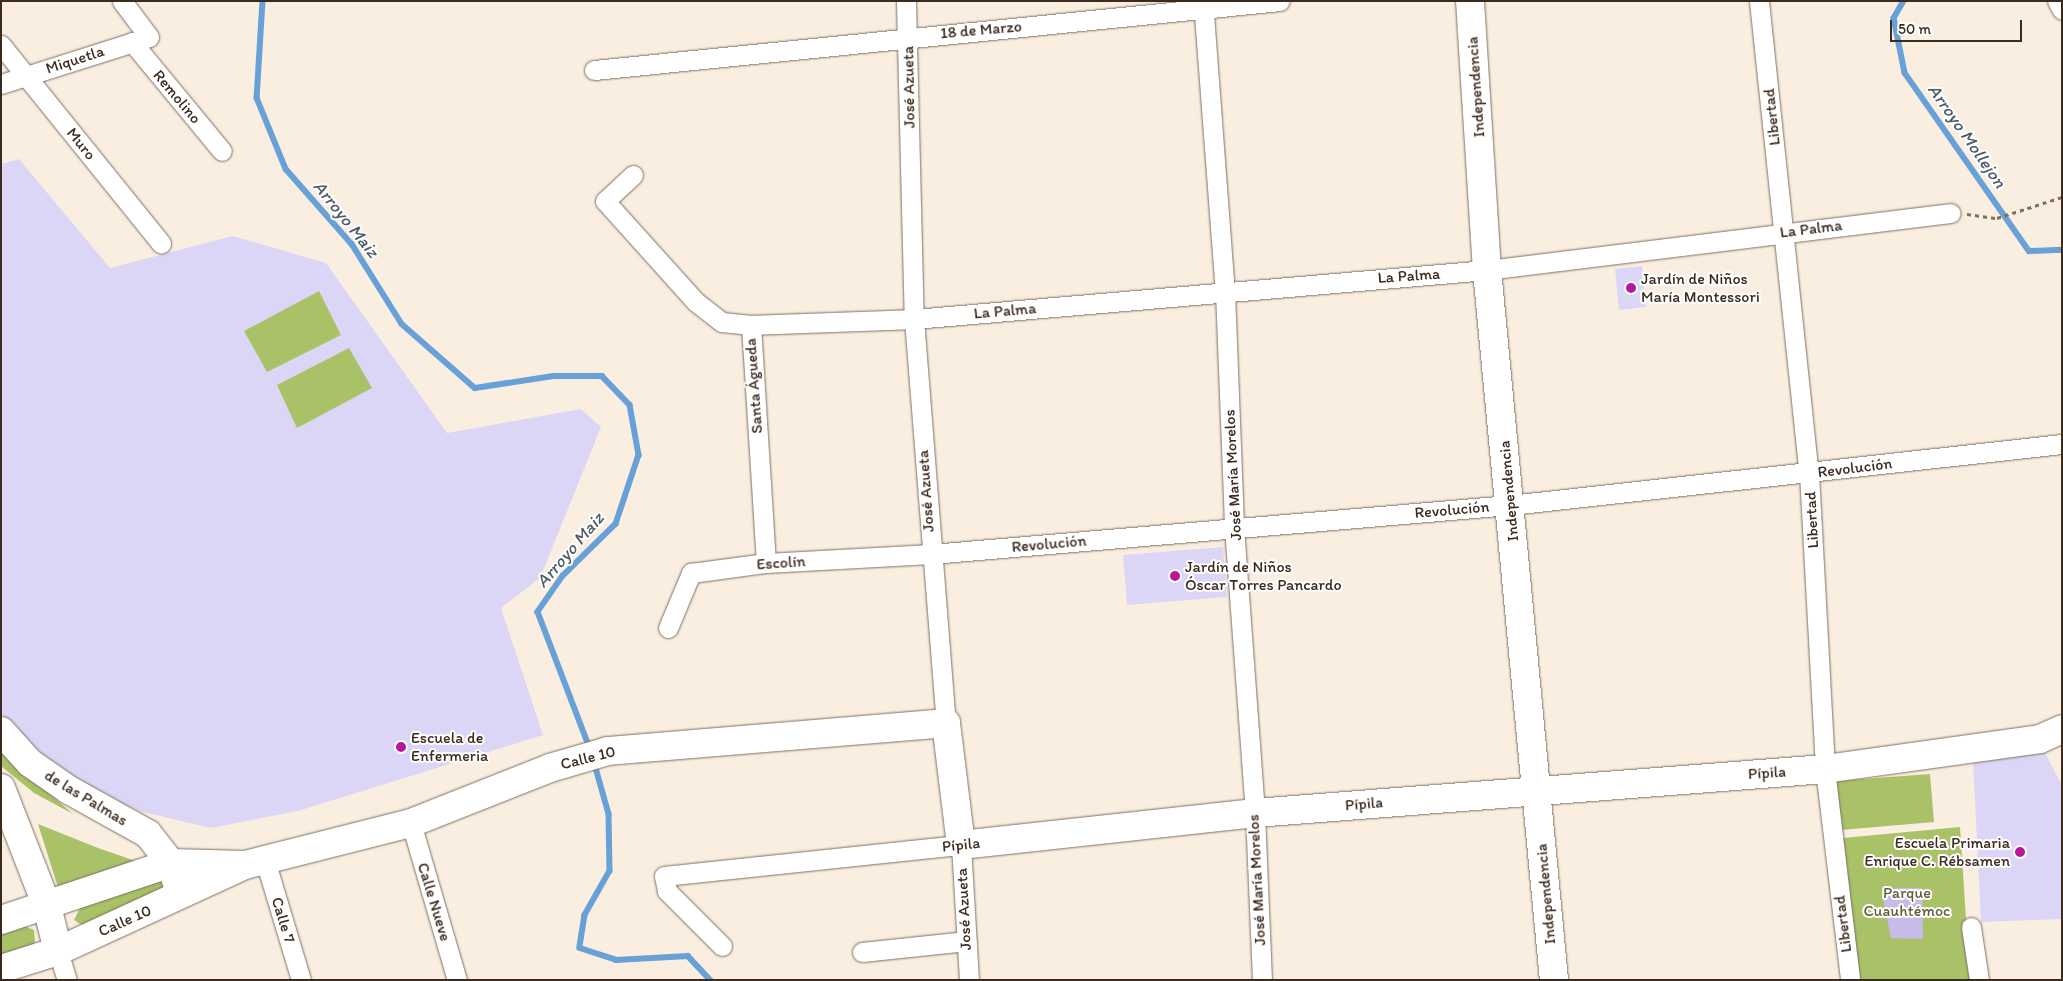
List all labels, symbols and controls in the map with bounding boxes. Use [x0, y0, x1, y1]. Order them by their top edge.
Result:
scale bar [1893, 10, 2026, 42]
street label: 18 de Marzo [939, 17, 1023, 43]
text: 50 m [1898, 20, 1931, 38]
street label: Independencia [1463, 36, 1489, 138]
street label: Miquetla [43, 42, 107, 78]
street label: José Azueta [899, 46, 919, 128]
street label: Remolino [149, 66, 205, 128]
water label: Arroyo Mollejon [1923, 80, 2011, 192]
street label: Libertad [1759, 88, 1785, 146]
street label: Muro [62, 124, 100, 164]
water label: Arroyo Maiz [308, 176, 384, 262]
street label: La Palma [1779, 216, 1843, 242]
street label: La Palma [1377, 264, 1441, 288]
place label: Jardín de Niños María Montessori [1641, 269, 1760, 307]
marker: Jardín de Niños María Montessori [1625, 282, 1637, 294]
street label: La Palma [973, 299, 1037, 323]
street label: Santa Águeda [741, 338, 767, 434]
street label: José María Morelos [1220, 409, 1246, 541]
street label: Independencia [1495, 440, 1523, 542]
street label: José Azueta [914, 449, 938, 533]
street label: Revolución [1817, 454, 1893, 482]
street label: Libertad [1801, 491, 1823, 549]
street label: Revolución [1414, 497, 1490, 523]
water label: Arroyo Maiz [531, 508, 609, 592]
street label: Revolución [1011, 531, 1087, 557]
street label: Escolín [756, 552, 806, 574]
place label: Jardín de Niños Óscar Torres Pancardo [1185, 557, 1340, 595]
marker: Jardín de Niños Óscar Torres Pancardo [1169, 570, 1181, 582]
place label: Escuela de Enfermeria [411, 728, 488, 766]
marker: Escuela de Enfermeria [395, 741, 407, 753]
street label: Calle 10 [558, 742, 618, 774]
street label: Pípila [1747, 762, 1787, 784]
street label: de las Palmas [41, 766, 131, 830]
street label: Pípila [1344, 793, 1384, 815]
street label: José María Morelos [1244, 814, 1270, 946]
street label: Pípila [941, 833, 981, 857]
place label: Escuela Primaria Enrique C. Rébsamen [1865, 833, 2010, 871]
street label: Independencia [1532, 843, 1560, 945]
marker: Escuela Primaria Enrique C. Rébsamen [2014, 846, 2026, 858]
street label: Calle Nueve [413, 860, 455, 944]
street label: José Azueta [952, 867, 976, 951]
park label: Parque Cuauhtémoc [1863, 883, 1951, 921]
street label: Libertad [1830, 894, 1856, 954]
street label: Calle 7 [267, 895, 299, 945]
street label: Calle 10 [95, 901, 155, 941]

